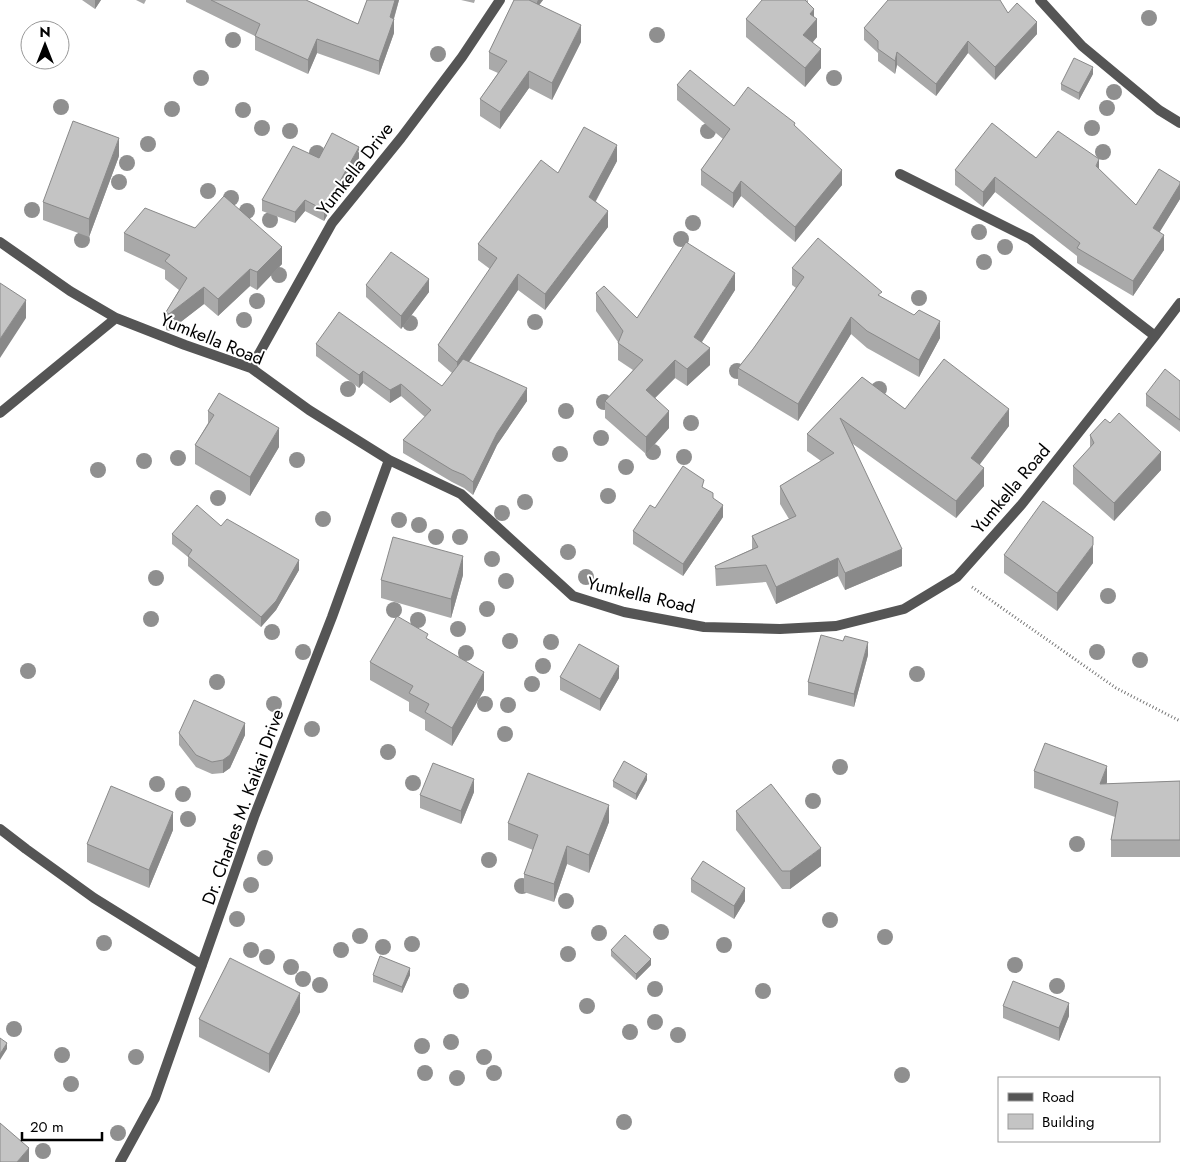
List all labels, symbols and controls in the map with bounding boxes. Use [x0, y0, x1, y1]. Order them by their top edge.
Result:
north arrow [20, 20, 70, 70]
text: N [39, 22, 51, 42]
street label: Yumkella Drive [310, 117, 400, 221]
street label: Yumkella Road [156, 306, 268, 372]
street label: Yumkella Road [966, 438, 1056, 540]
street label: Yumkella Road [584, 570, 698, 620]
street label: Dr. Charles M. Kaikai Drive [195, 706, 291, 908]
legend [998, 1077, 1160, 1142]
text: Road [1042, 1086, 1074, 1108]
scale bar [22, 1110, 102, 1142]
text: Building [1042, 1111, 1094, 1133]
text: 20 m [30, 1116, 64, 1138]

